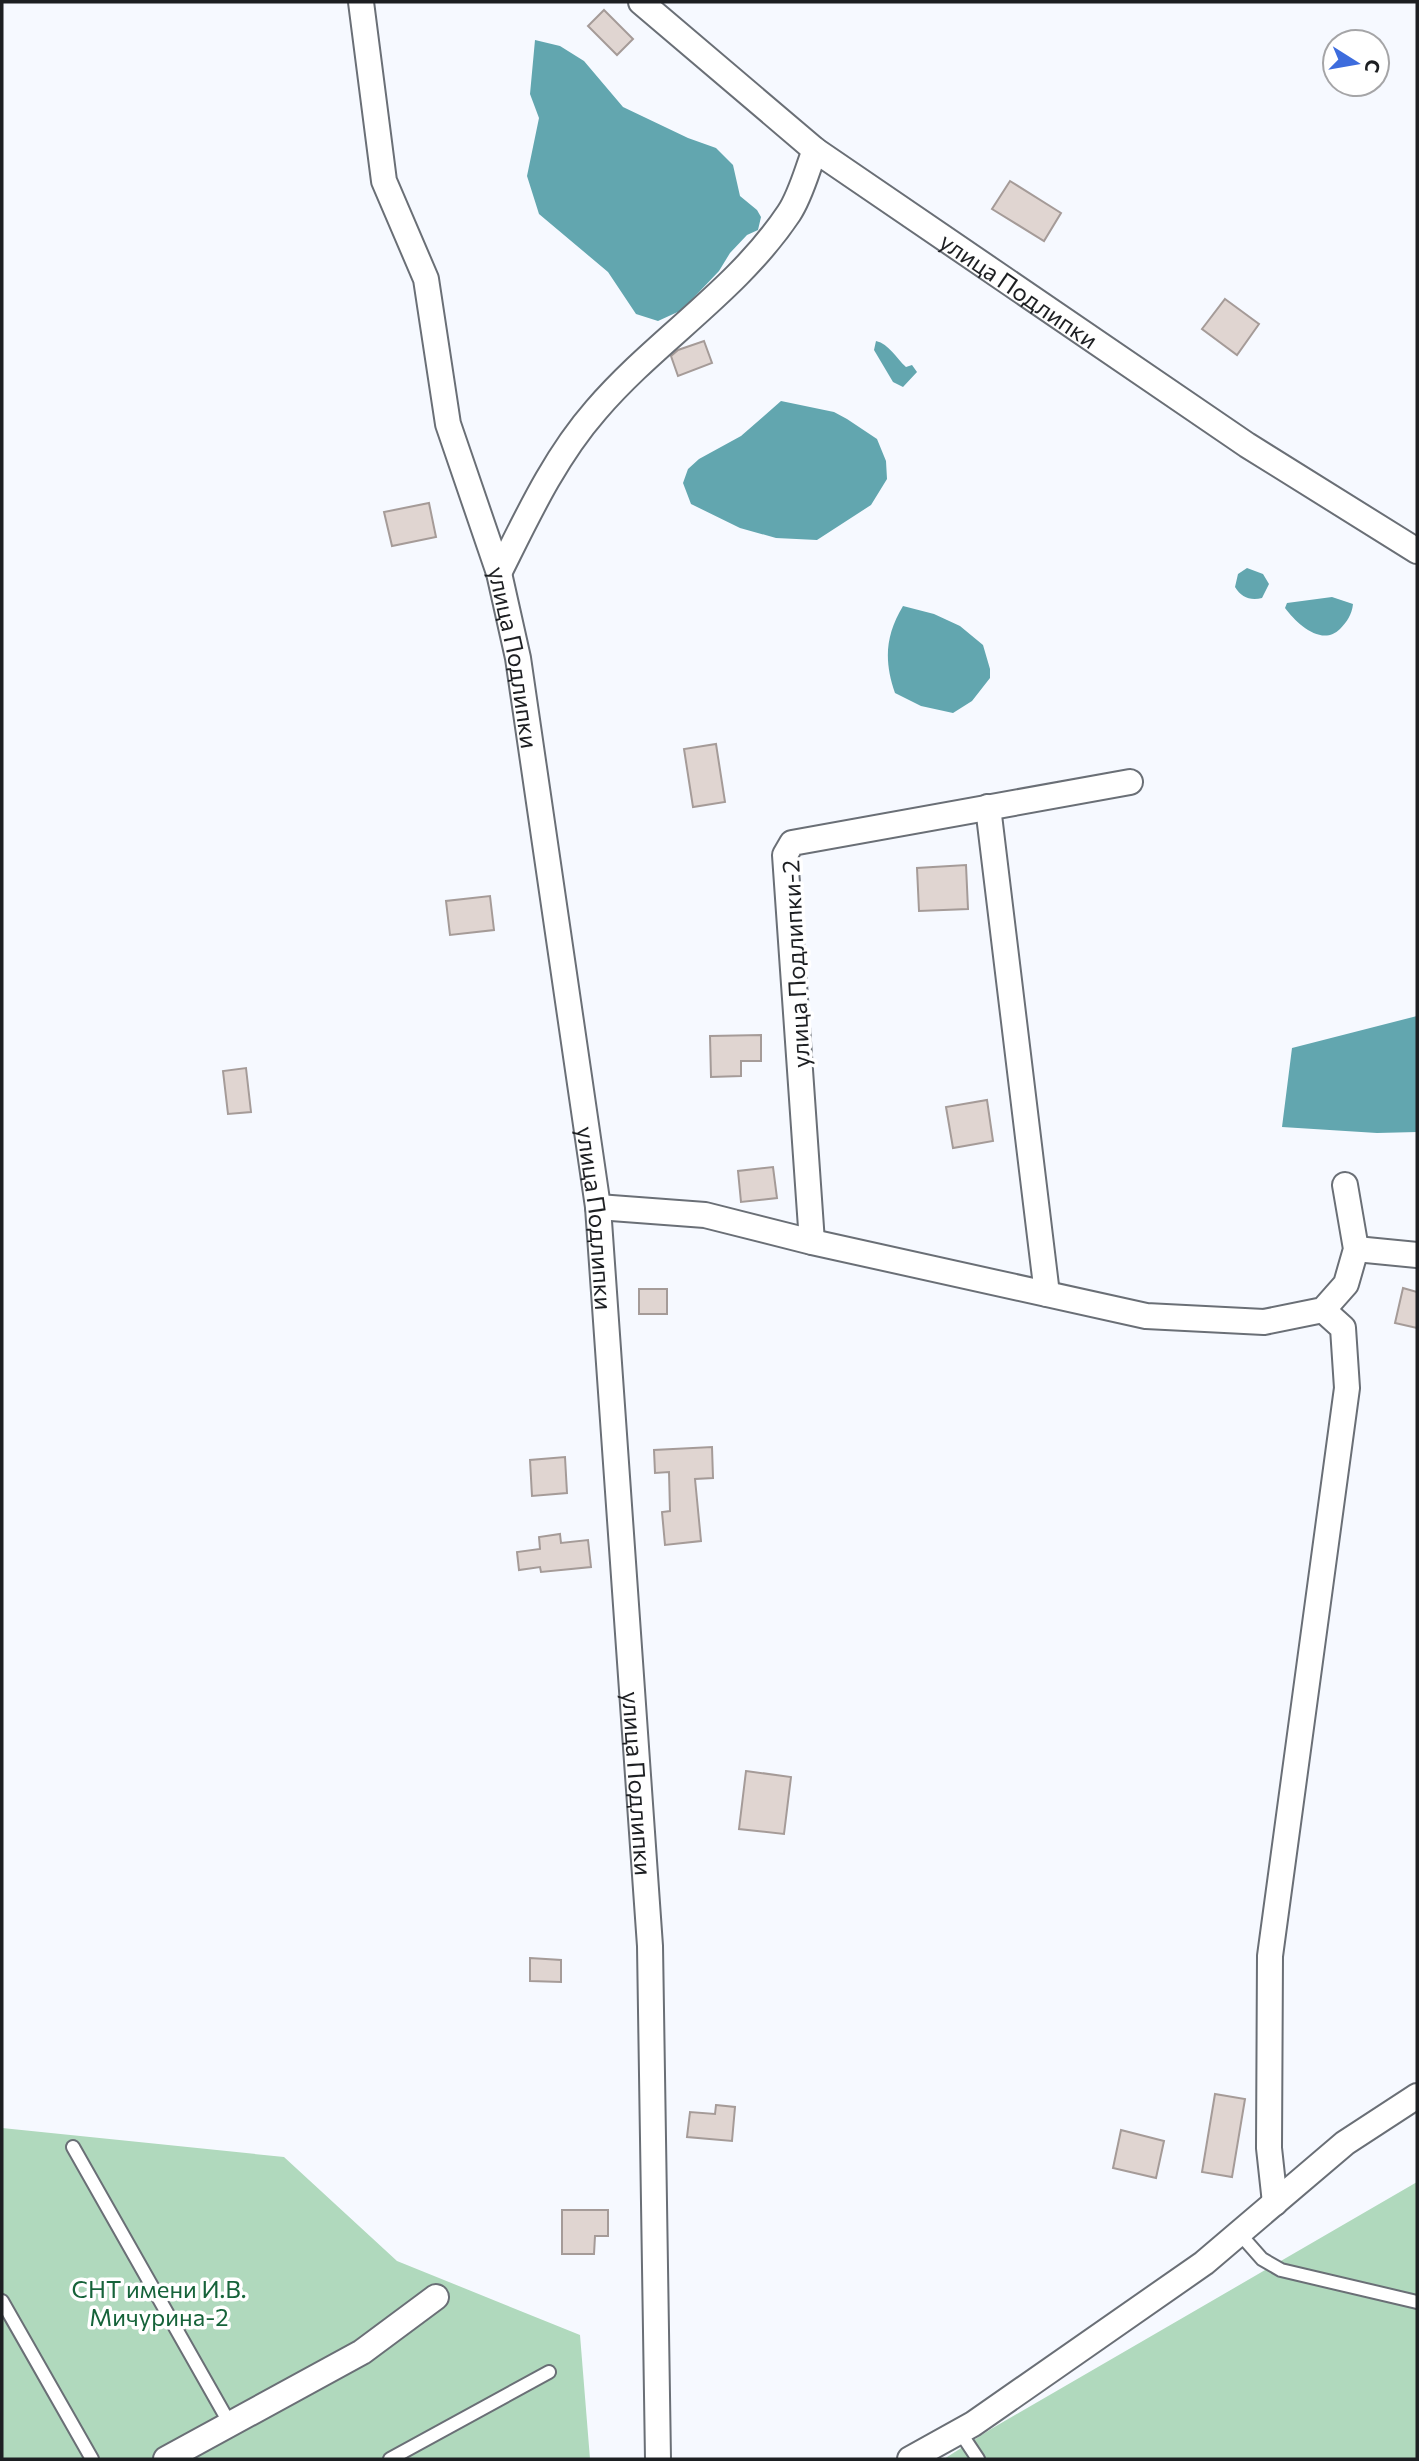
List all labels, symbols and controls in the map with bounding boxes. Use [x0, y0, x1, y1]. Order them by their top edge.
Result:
north arrow [1321, 28, 1391, 98]
text: С [1361, 58, 1386, 75]
street label: улица Подлипки [935, 226, 1104, 354]
street label: улица Подлипки [483, 562, 545, 750]
street label: улица Подлипки-2 [775, 859, 815, 1069]
street label: улица Подлипки [572, 1124, 620, 1311]
street label: улица Подлипки [618, 1690, 660, 1877]
park label: СНТ имени И.В. Мичурина-2 [72, 2274, 246, 2331]

